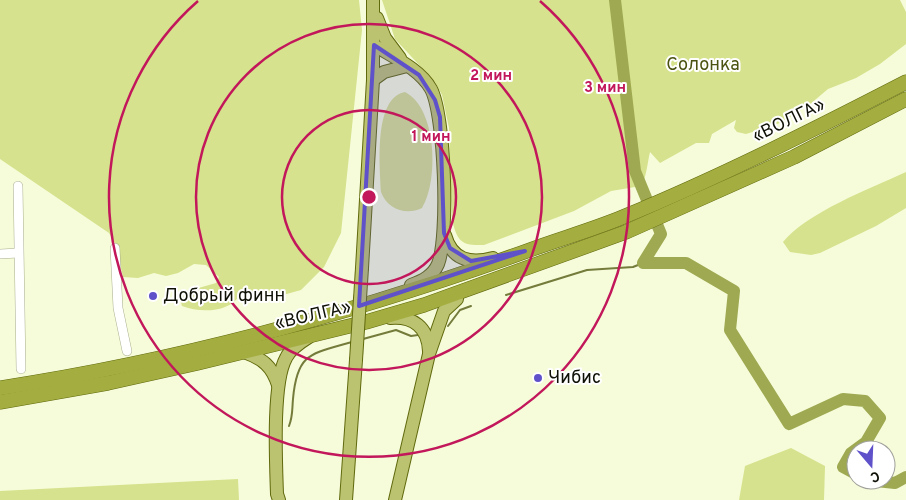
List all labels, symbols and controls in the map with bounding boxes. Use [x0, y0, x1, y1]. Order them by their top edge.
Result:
park label: Солонка [666, 54, 740, 77]
text: 2 мин [470, 67, 512, 86]
text: 3 мин [584, 79, 626, 98]
street label: «ВОЛГА» [749, 94, 829, 148]
text: 1 мин [412, 128, 450, 147]
centre of rings [360, 188, 378, 206]
place label: Добрый финн [163, 285, 285, 308]
marker: Добрый финн [147, 290, 159, 302]
street label: «ВОЛГА» [273, 296, 353, 336]
place label: Чибис [548, 367, 601, 390]
marker: Чибис [532, 372, 544, 384]
north arrow [846, 440, 896, 490]
text: С [868, 466, 882, 485]

